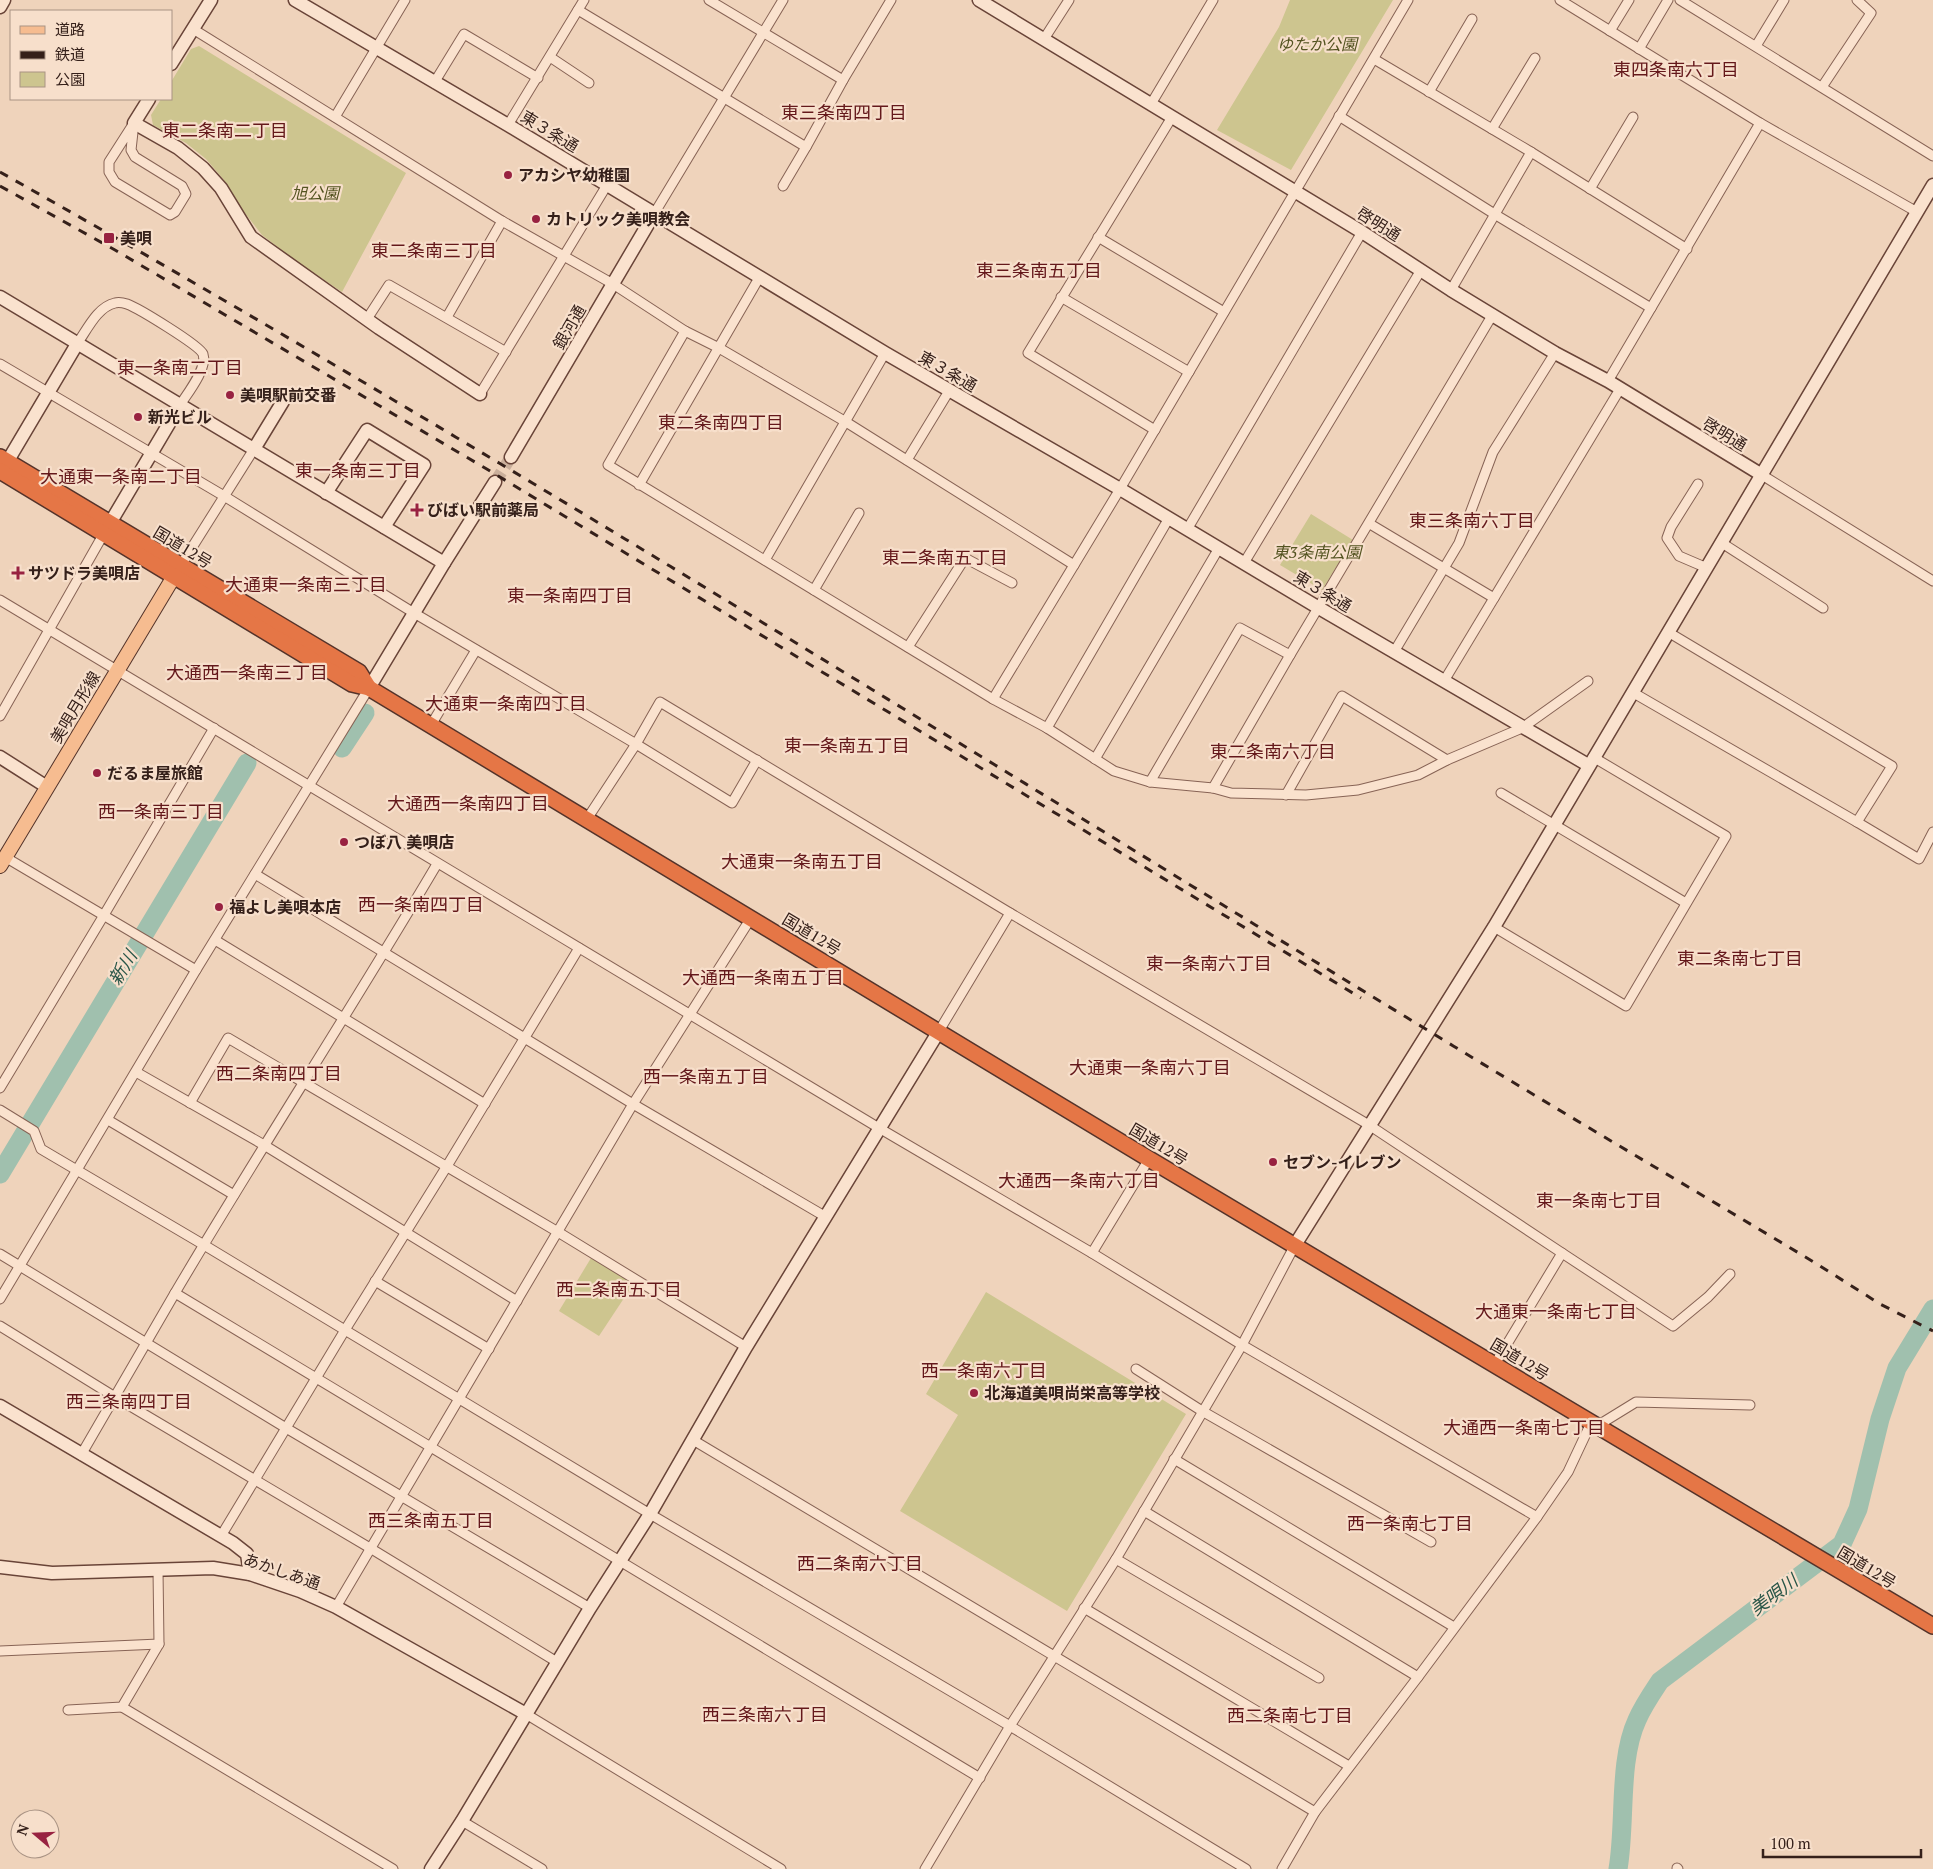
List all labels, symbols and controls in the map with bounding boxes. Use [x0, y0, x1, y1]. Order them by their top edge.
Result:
legend [10, 10, 172, 100]
text: 道路 [55, 19, 85, 39]
park label: ゆたか公園 [1277, 33, 1359, 55]
text: 鉄道 [55, 44, 85, 64]
district label: 東四条南六丁目 [1613, 57, 1739, 81]
text: 公園 [55, 69, 85, 89]
district label: 東三条南四丁目 [781, 100, 907, 124]
street label: 東３条通 [517, 105, 583, 157]
district label: 東二条南二丁目 [162, 118, 288, 142]
place label: アカシヤ幼稚園 [518, 164, 630, 186]
marker: アカシヤ幼稚園 [502, 169, 514, 181]
park label: 旭公園 [291, 182, 341, 204]
street label: 啓明通 [1353, 202, 1405, 246]
place label: カトリック美唄教会 [546, 208, 690, 230]
marker: カトリック美唄教会 [530, 213, 542, 225]
place label: 美唄 [120, 227, 152, 249]
marker: 美唄 [102, 231, 116, 245]
district label: 東二条南三丁目 [371, 238, 497, 262]
district label: 東三条南五丁目 [976, 258, 1102, 282]
street label: 銀河通 [547, 301, 591, 353]
street label: 東３条通 [915, 345, 981, 397]
district label: 東一条南二丁目 [117, 355, 243, 379]
place label: 美唄駅前交番 [240, 384, 336, 406]
marker: 美唄駅前交番 [224, 389, 236, 401]
place label: 新光ビル [148, 406, 212, 428]
district label: 東二条南四丁目 [658, 410, 784, 434]
marker: 新光ビル [132, 411, 144, 423]
street label: 啓明通 [1699, 412, 1751, 456]
district label: 東一条南三丁目 [295, 458, 421, 482]
district label: 大通東一条南二丁目 [40, 464, 202, 488]
place label: びばい駅前薬局 [427, 499, 539, 521]
marker: びばい駅前薬局 [411, 504, 423, 516]
district label: 東三条南六丁目 [1409, 508, 1535, 532]
street label: 国道12号 [149, 521, 217, 573]
park label: 東3条南公園 [1273, 541, 1363, 563]
district label: 東二条南五丁目 [882, 545, 1008, 569]
place label: サツドラ美唄店 [28, 562, 140, 584]
street label: 東３条通 [1290, 565, 1356, 617]
marker: サツドラ美唄店 [12, 567, 24, 579]
district label: 大通東一条南三丁目 [225, 572, 387, 596]
district label: 東一条南四丁目 [507, 583, 633, 607]
district label: 大通西一条南三丁目 [166, 660, 328, 684]
street label: 美唄月形線 [45, 667, 105, 747]
district label: 大通東一条南四丁目 [425, 691, 587, 715]
district label: 東一条南五丁目 [784, 733, 910, 757]
district label: 東二条南六丁目 [1210, 739, 1336, 763]
place label: だるま屋旅館 [107, 762, 203, 784]
marker: だるま屋旅館 [91, 767, 103, 779]
district label: 大通西一条南四丁目 [387, 791, 549, 815]
district label: 西一条南三丁目 [98, 799, 224, 823]
place label: つぼ八 美唄店 [354, 831, 454, 853]
marker: つぼ八 美唄店 [338, 836, 350, 848]
district label: 大通東一条南五丁目 [721, 849, 883, 873]
district label: 西一条南四丁目 [358, 892, 484, 916]
place label: 福よし美唄本店 [229, 896, 341, 918]
marker: 福よし美唄本店 [213, 901, 225, 913]
street label: 国道12号 [778, 908, 846, 960]
water label: 新川 [103, 944, 143, 989]
district label: 東二条南七丁目 [1677, 946, 1803, 970]
district label: 東一条南六丁目 [1146, 951, 1272, 975]
district label: 大通西一条南五丁目 [682, 965, 844, 989]
district label: 大通東一条南六丁目 [1069, 1055, 1231, 1079]
district label: 西二条南四丁目 [216, 1061, 342, 1085]
district label: 西一条南五丁目 [643, 1064, 769, 1088]
street label: 国道12号 [1125, 1118, 1193, 1170]
place label: セブン-イレブン [1283, 1151, 1402, 1173]
marker: セブン-イレブン [1267, 1156, 1279, 1168]
district label: 大通西一条南六丁目 [998, 1168, 1160, 1192]
district label: 東一条南七丁目 [1536, 1188, 1662, 1212]
district label: 西二条南五丁目 [556, 1277, 682, 1301]
district label: 大通東一条南七丁目 [1475, 1299, 1637, 1323]
street label: 国道12号 [1486, 1333, 1554, 1385]
district label: 西一条南六丁目 [921, 1358, 1047, 1382]
place label: 北海道美唄尚栄高等学校 [984, 1382, 1160, 1404]
marker: 北海道美唄尚栄高等学校 [968, 1387, 980, 1399]
district label: 西三条南四丁目 [66, 1389, 192, 1413]
district label: 大通西一条南七丁目 [1443, 1415, 1605, 1439]
district label: 西三条南五丁目 [368, 1508, 494, 1532]
district label: 西一条南七丁目 [1347, 1511, 1473, 1535]
street label: 国道12号 [1833, 1541, 1901, 1593]
street label: あかしあ通 [241, 1548, 323, 1594]
district label: 西二条南六丁目 [797, 1551, 923, 1575]
water label: 美唄川 [1745, 1567, 1804, 1620]
district label: 西三条南六丁目 [702, 1702, 828, 1726]
district label: 西二条南七丁目 [1227, 1703, 1353, 1727]
north arrow [10, 1809, 60, 1859]
text: N [12, 1821, 33, 1838]
scale bar [1763, 1826, 1920, 1858]
text: 100 m [1770, 1833, 1811, 1853]

